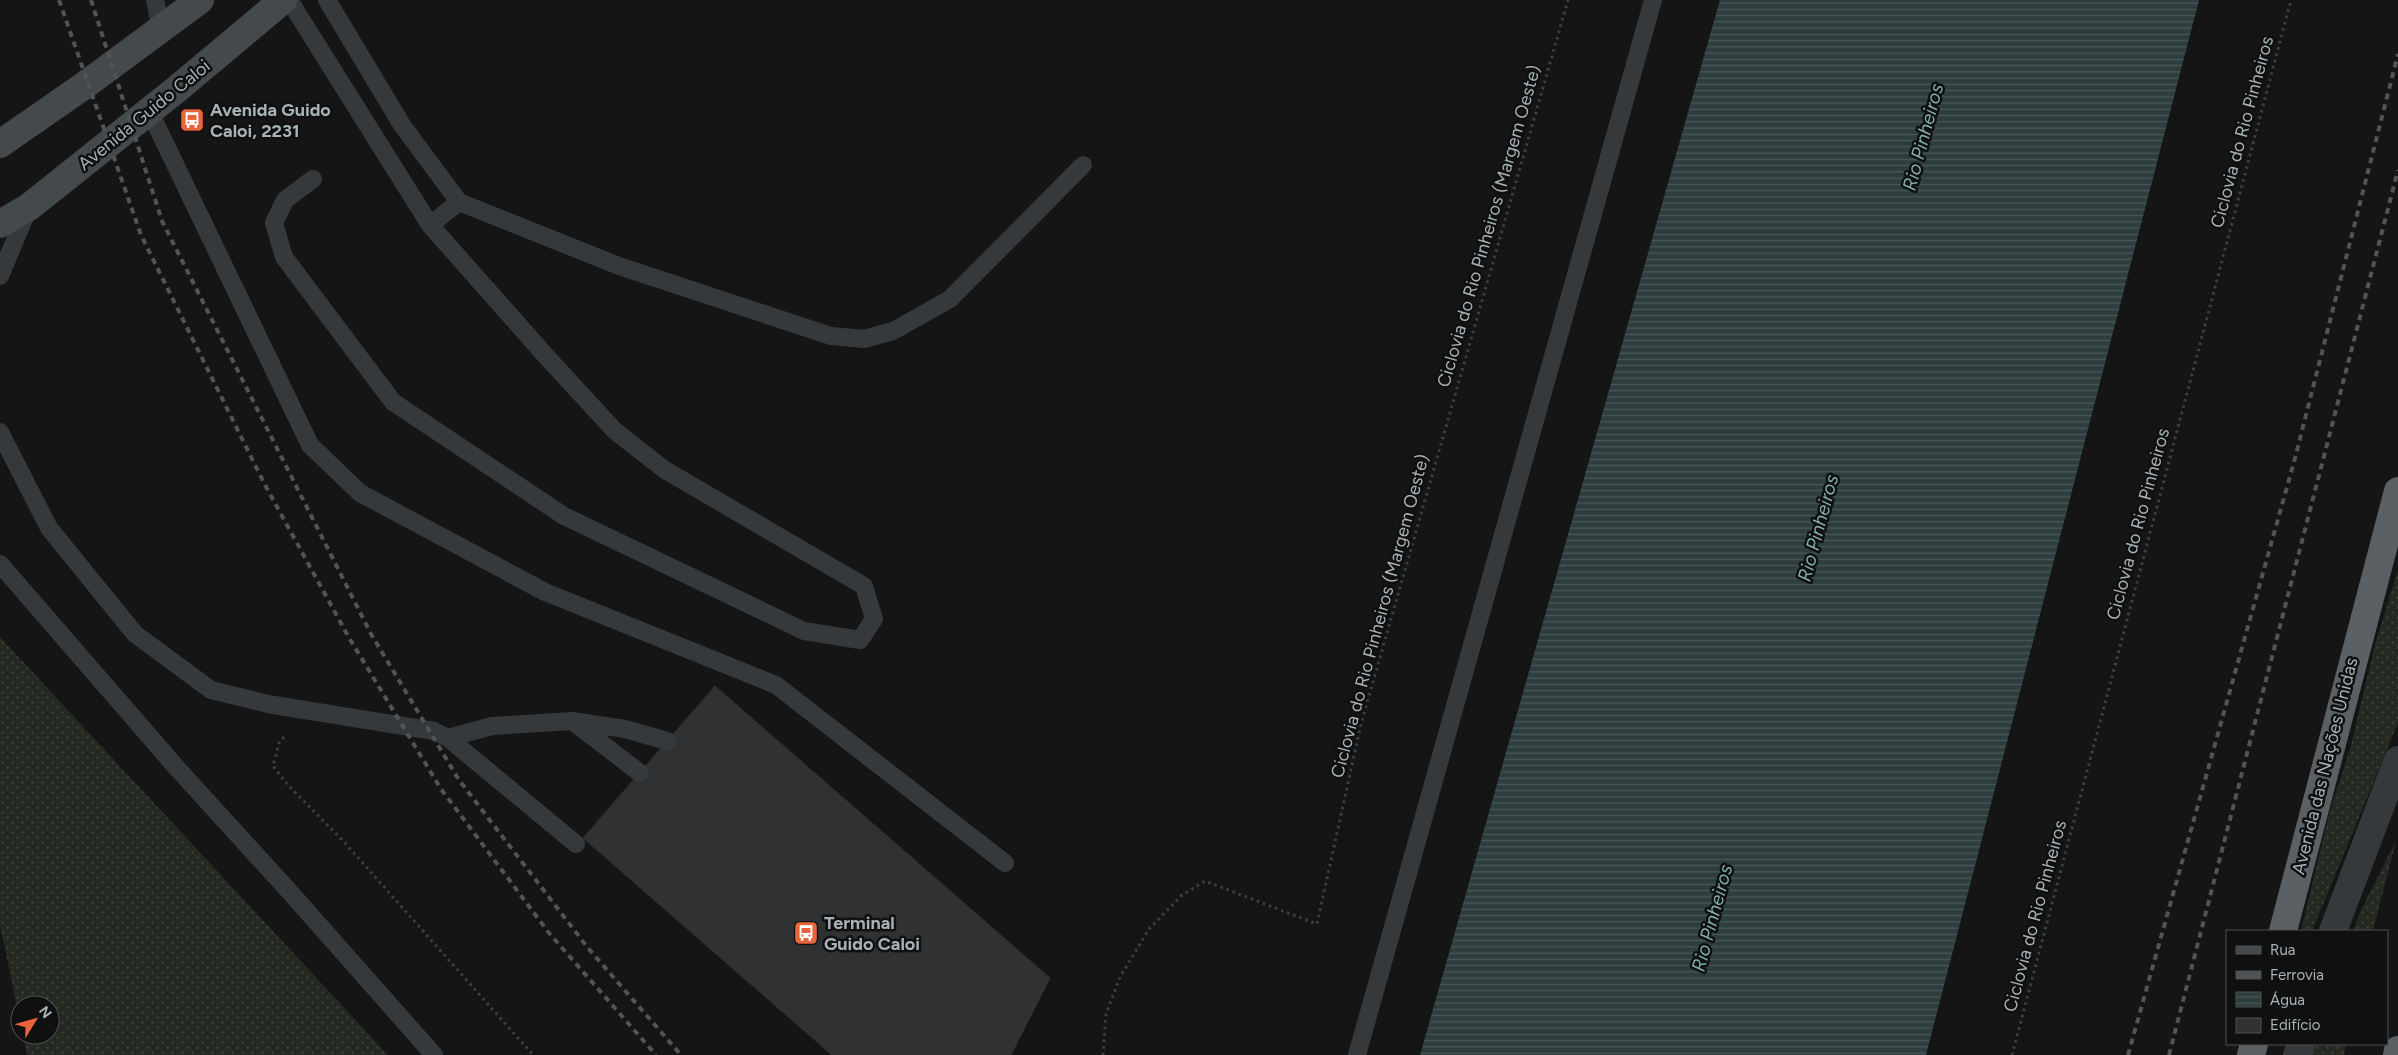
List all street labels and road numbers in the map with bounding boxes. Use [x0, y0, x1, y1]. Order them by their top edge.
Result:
street label: Ciclovia do Rio Pinheiros [2206, 34, 2278, 230]
street label: Avenida Guido Caloi [74, 55, 214, 175]
street label: Ciclovia do Rio Pinheiros (Margem Oeste) [1432, 62, 1546, 390]
street label: Ciclovia do Rio Pinheiros [2102, 426, 2174, 622]
street label: Ciclovia do Rio Pinheiros (Margem Oeste) [1326, 452, 1434, 780]
street label: Avenida das Nações Unidas [2287, 655, 2363, 877]
street label: Ciclovia do Rio Pinheiros [1999, 818, 2071, 1014]

